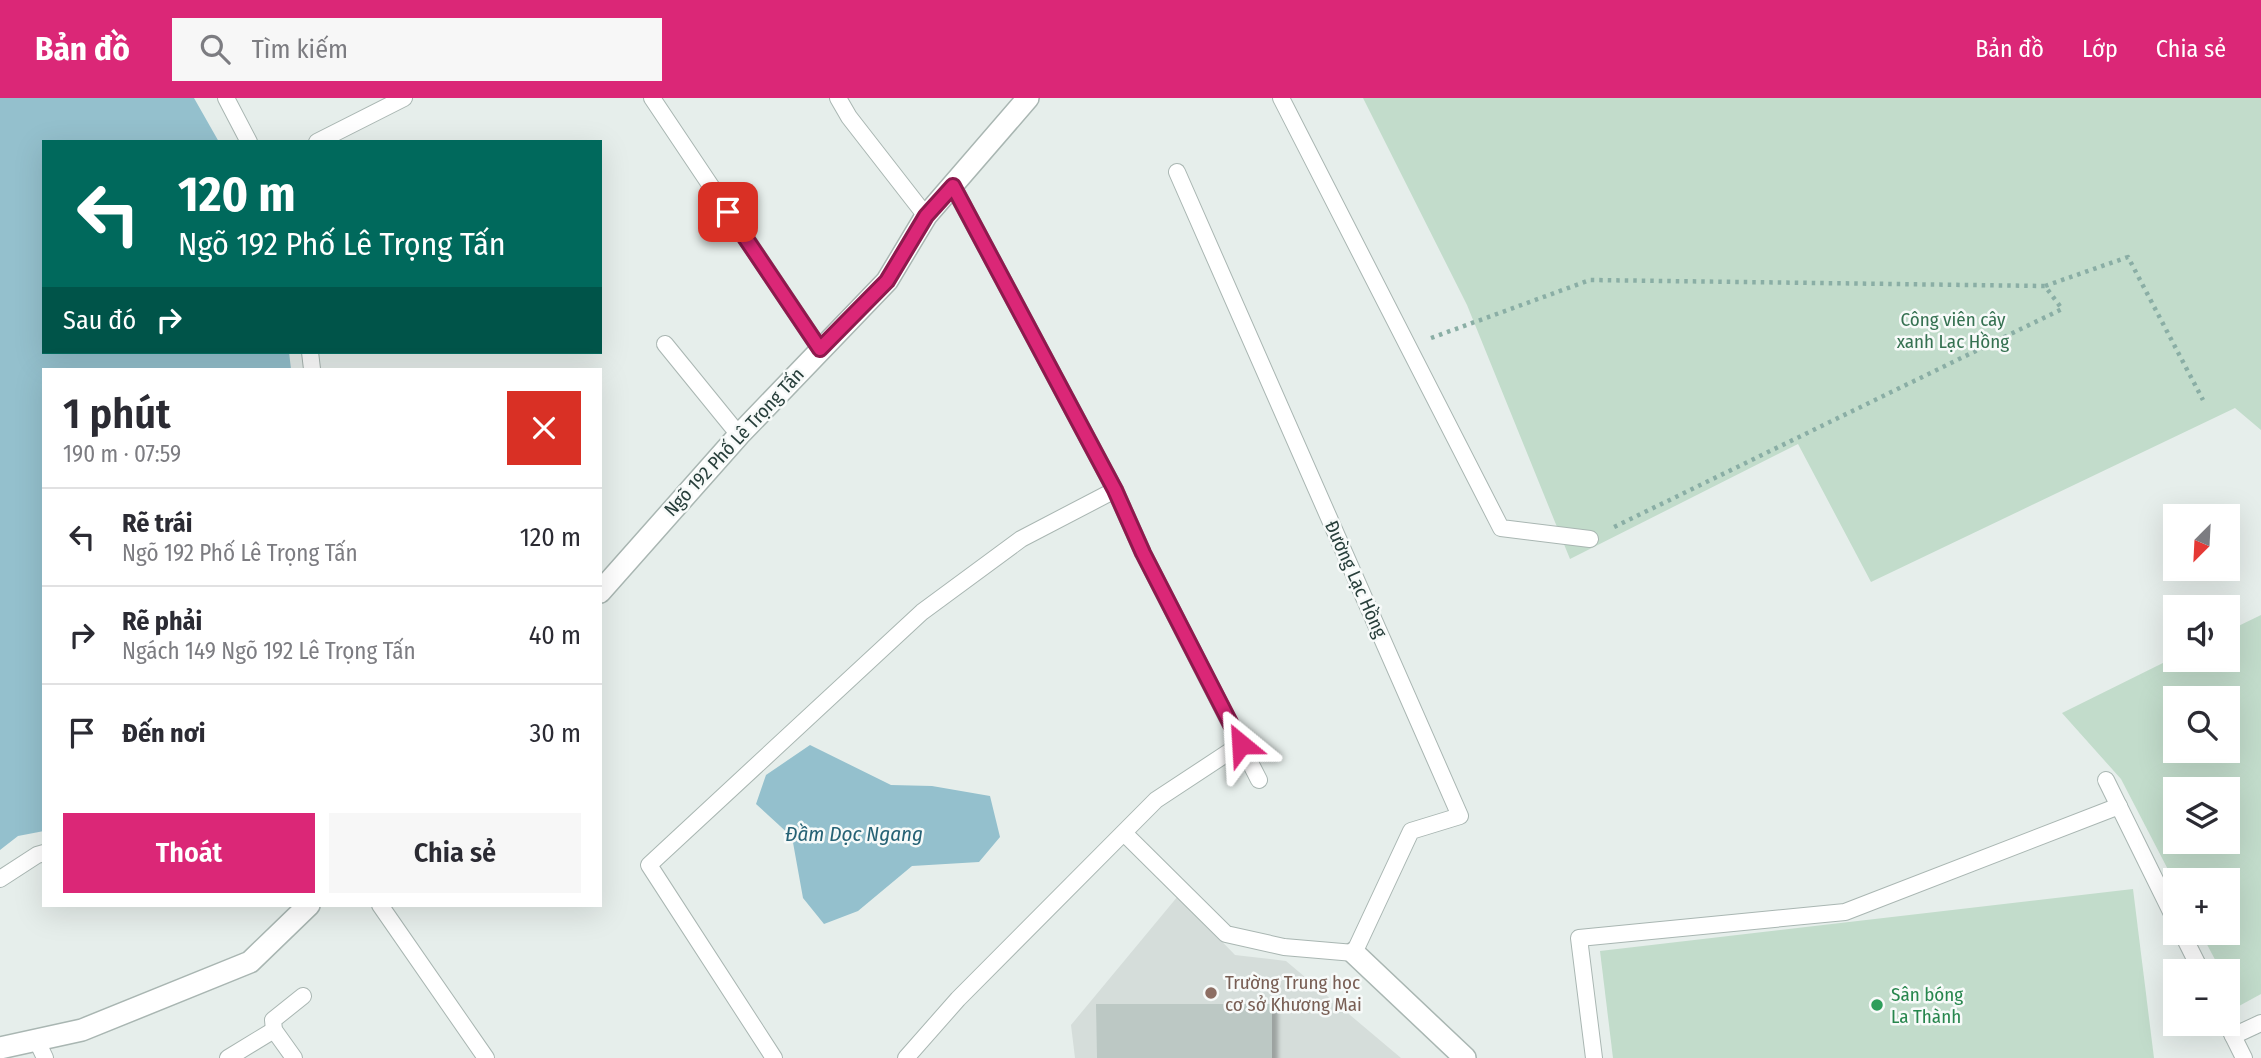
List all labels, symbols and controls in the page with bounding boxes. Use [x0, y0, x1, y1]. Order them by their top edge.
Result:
search box [172, 18, 662, 81]
text: Bản đồ [35, 29, 130, 69]
icon: search [196, 30, 234, 68]
text: Tìm kiếm [252, 34, 348, 65]
text: Bản đồ [1975, 35, 2044, 63]
text: Lớp [2082, 35, 2118, 63]
text: Chia sẻ [2156, 35, 2226, 63]
text: 120 m [178, 165, 296, 224]
icon: left [63, 168, 154, 259]
pin [698, 182, 758, 242]
icon: arrive [709, 193, 747, 231]
text: Ngõ 192 Phố Lê Trọng Tấn [178, 225, 506, 263]
icon: right [150, 301, 188, 339]
text: Sau đó [63, 305, 136, 336]
park label: Công viên cây xanh Lạc Hồng [1897, 308, 2009, 353]
street label: Ngõ 192 Phố Lê Trọng Tấn [659, 363, 809, 521]
text: 1 phút [63, 389, 171, 439]
button: close [507, 391, 581, 465]
text: 190 m · 07:59 [63, 440, 181, 468]
north arrow [2163, 504, 2240, 581]
map controls [2163, 504, 2240, 1036]
text: Rẽ trái [122, 508, 192, 539]
street label: Đường Lạc Hồng [1320, 517, 1392, 641]
icon: left [63, 518, 101, 556]
text: 120 m [520, 522, 581, 553]
text: Ngõ 192 Phố Lê Trọng Tấn [122, 539, 358, 567]
button: sound [2163, 595, 2240, 672]
text: Rẽ phải [122, 606, 202, 637]
icon: right [63, 616, 101, 654]
text: 40 m [529, 620, 581, 651]
text: Ngách 149 Ngõ 192 Lê Trọng Tấn [122, 637, 416, 665]
button: search [2163, 686, 2240, 763]
position arrow [1204, 707, 1278, 781]
icon: arrive [63, 714, 101, 752]
text: Đến nơi [122, 718, 205, 749]
text: 30 m [530, 718, 581, 749]
button: layers [2163, 777, 2240, 854]
button: Thoát [63, 813, 315, 893]
button: Chia sẻ [329, 813, 581, 893]
water label: Đầm Dọc Ngang [785, 821, 923, 847]
button: + [2163, 868, 2240, 945]
button: − [2163, 959, 2240, 1036]
place label: Trường Trung học cơ sở Khương Mai [1225, 971, 1362, 1016]
place label: Sân bóng La Thành [1891, 983, 1963, 1028]
marker: Trường Trung học cơ sở Khương Mai [1203, 985, 1219, 1001]
marker: Sân bóng La Thành [1869, 997, 1885, 1013]

